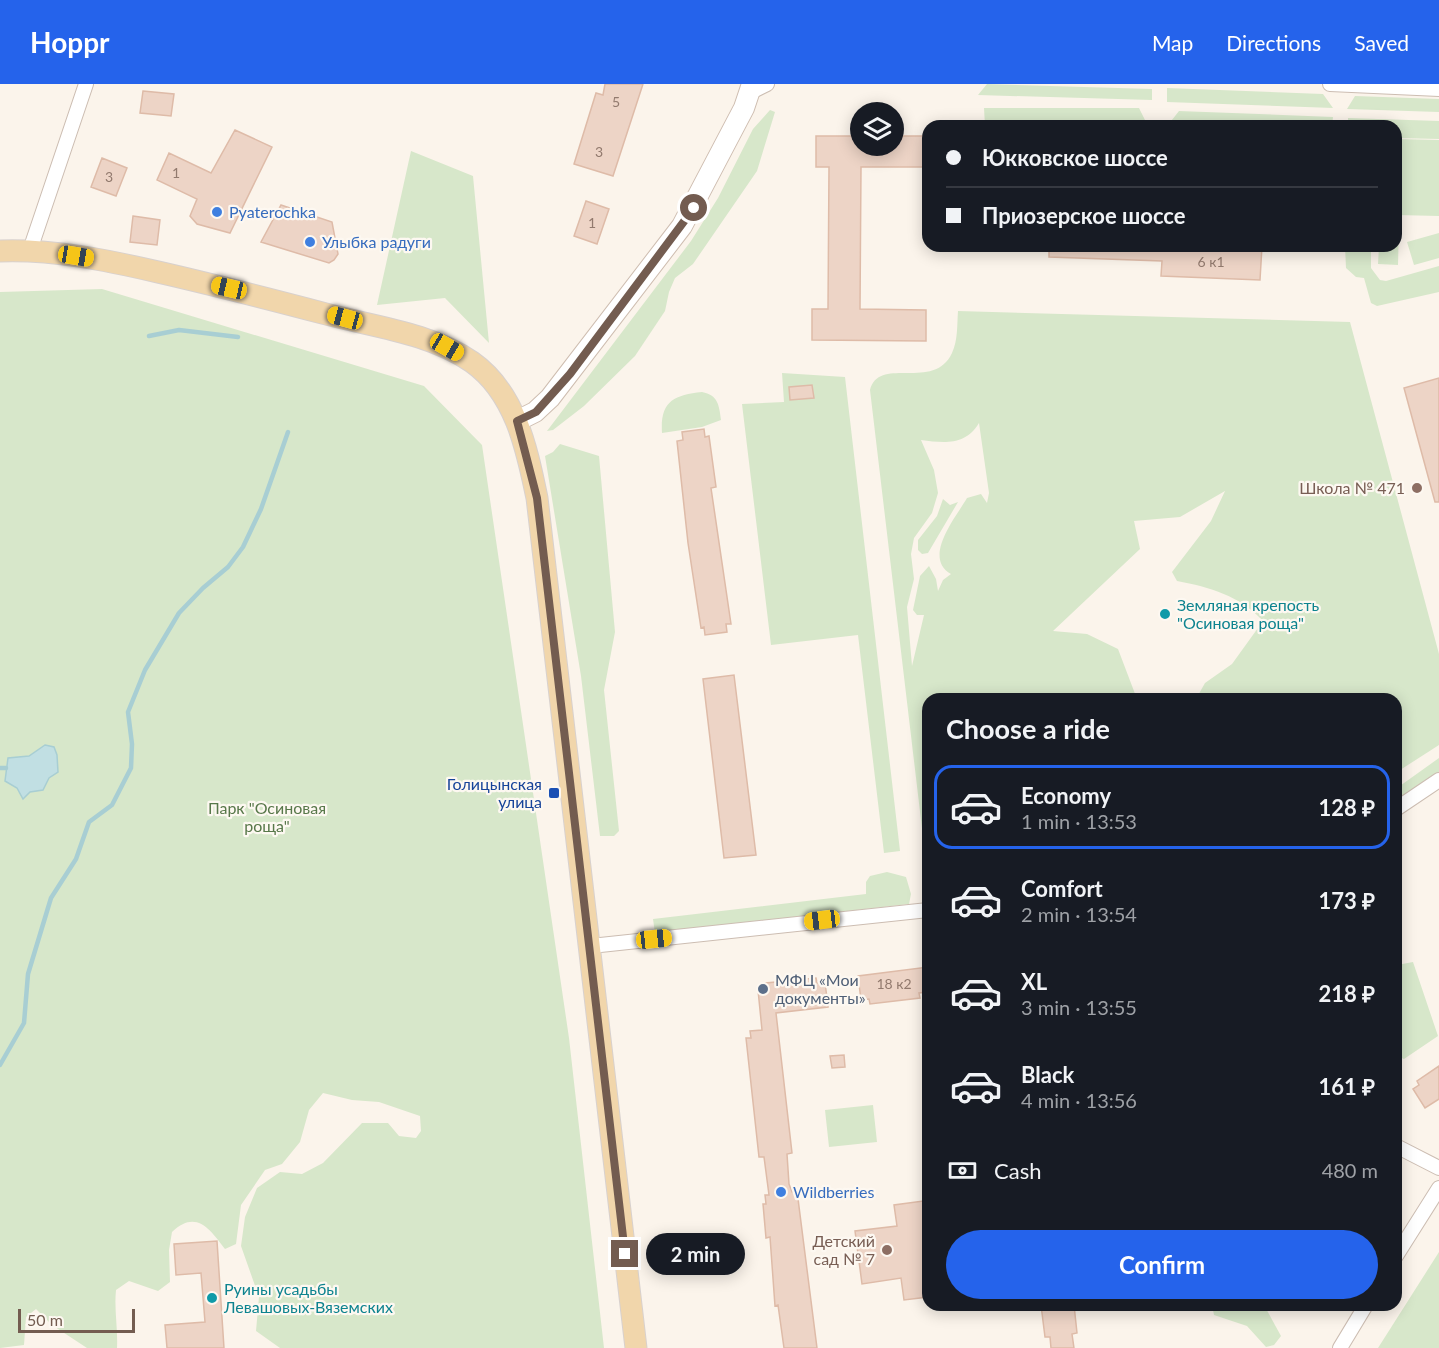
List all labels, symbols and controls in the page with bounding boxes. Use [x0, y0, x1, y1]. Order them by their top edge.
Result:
text: Hoppr [30, 25, 109, 59]
text: Map [1152, 30, 1193, 55]
text: Directions [1226, 30, 1321, 55]
text: Saved [1354, 30, 1409, 55]
house number: 5 [612, 93, 620, 110]
map controls [850, 102, 904, 156]
button: layers [850, 102, 904, 156]
house number: 3 [595, 143, 603, 160]
text: Юкковское шоссе [982, 144, 1168, 171]
house number: 1 [172, 164, 180, 181]
house number: 3 [105, 168, 113, 185]
route start [680, 194, 707, 221]
place label: Pyaterochka [229, 202, 316, 221]
text: Приозерское шоссе [982, 202, 1185, 229]
marker: Pyaterochka [210, 205, 224, 219]
house number: 1 [588, 214, 596, 231]
place label: Улыбка радуги [322, 232, 431, 251]
marker: Улыбка радуги [303, 235, 317, 249]
car [57, 244, 95, 268]
house number: 6 к1 [1197, 253, 1225, 270]
car [209, 275, 249, 301]
car [325, 305, 365, 331]
car [427, 330, 467, 364]
place label: Школа № 471 [1299, 478, 1405, 497]
marker: Школа № 471 [1410, 481, 1424, 495]
place label: Земляная крепость "Осиновая роща" [1177, 595, 1320, 632]
marker: Земляная крепость "Осиновая роща" [1158, 607, 1172, 621]
text: Choose a ride [946, 712, 1110, 745]
place label: Голицынская улица [447, 774, 542, 811]
icon: car [949, 780, 1003, 834]
text: Economy [1021, 782, 1111, 809]
marker: Голицынская улица [547, 786, 561, 800]
text: 128 ₽ [1319, 794, 1375, 821]
park label: Парк "Осиновая роща" [208, 798, 326, 835]
text: 1 min · 13:53 [1021, 809, 1137, 833]
icon: car [949, 873, 1003, 927]
text: Comfort [1021, 875, 1103, 902]
text: 173 ₽ [1319, 887, 1375, 914]
text: 2 min · 13:54 [1021, 902, 1137, 926]
car [803, 909, 841, 931]
car [635, 928, 673, 950]
icon: car [949, 966, 1003, 1020]
text: XL [1021, 968, 1047, 995]
place label: МФЦ «Мои документы» [775, 970, 866, 1007]
house number: 18 к2 [876, 975, 912, 992]
text: 218 ₽ [1319, 980, 1375, 1007]
marker: МФЦ «Мои документы» [756, 982, 770, 996]
text: 3 min · 13:55 [1021, 995, 1137, 1019]
icon: car [949, 1059, 1003, 1113]
text: Black [1021, 1061, 1074, 1088]
text: 161 ₽ [1319, 1073, 1375, 1100]
text: 4 min · 13:56 [1021, 1088, 1137, 1112]
icon: cash [946, 1154, 979, 1187]
text: Cash [994, 1157, 1041, 1184]
text: 480 m [1322, 1158, 1378, 1182]
place label: Wildberries [793, 1182, 874, 1201]
marker: Wildberries [774, 1185, 788, 1199]
button: Confirm [946, 1230, 1378, 1299]
place label: Детский сад № 7 [812, 1231, 875, 1268]
callout: 2 min [646, 1233, 745, 1275]
route end [611, 1240, 638, 1267]
text: 2 min [671, 1242, 720, 1266]
marker: Детский сад № 7 [880, 1243, 894, 1257]
place label: Руины усадьбы Левашовых-Вяземских [223, 1279, 393, 1316]
marker: Руины усадьбы Левашовых-Вяземских [205, 1291, 219, 1305]
scale bar [18, 1306, 135, 1334]
text: 50 m [27, 1310, 63, 1329]

